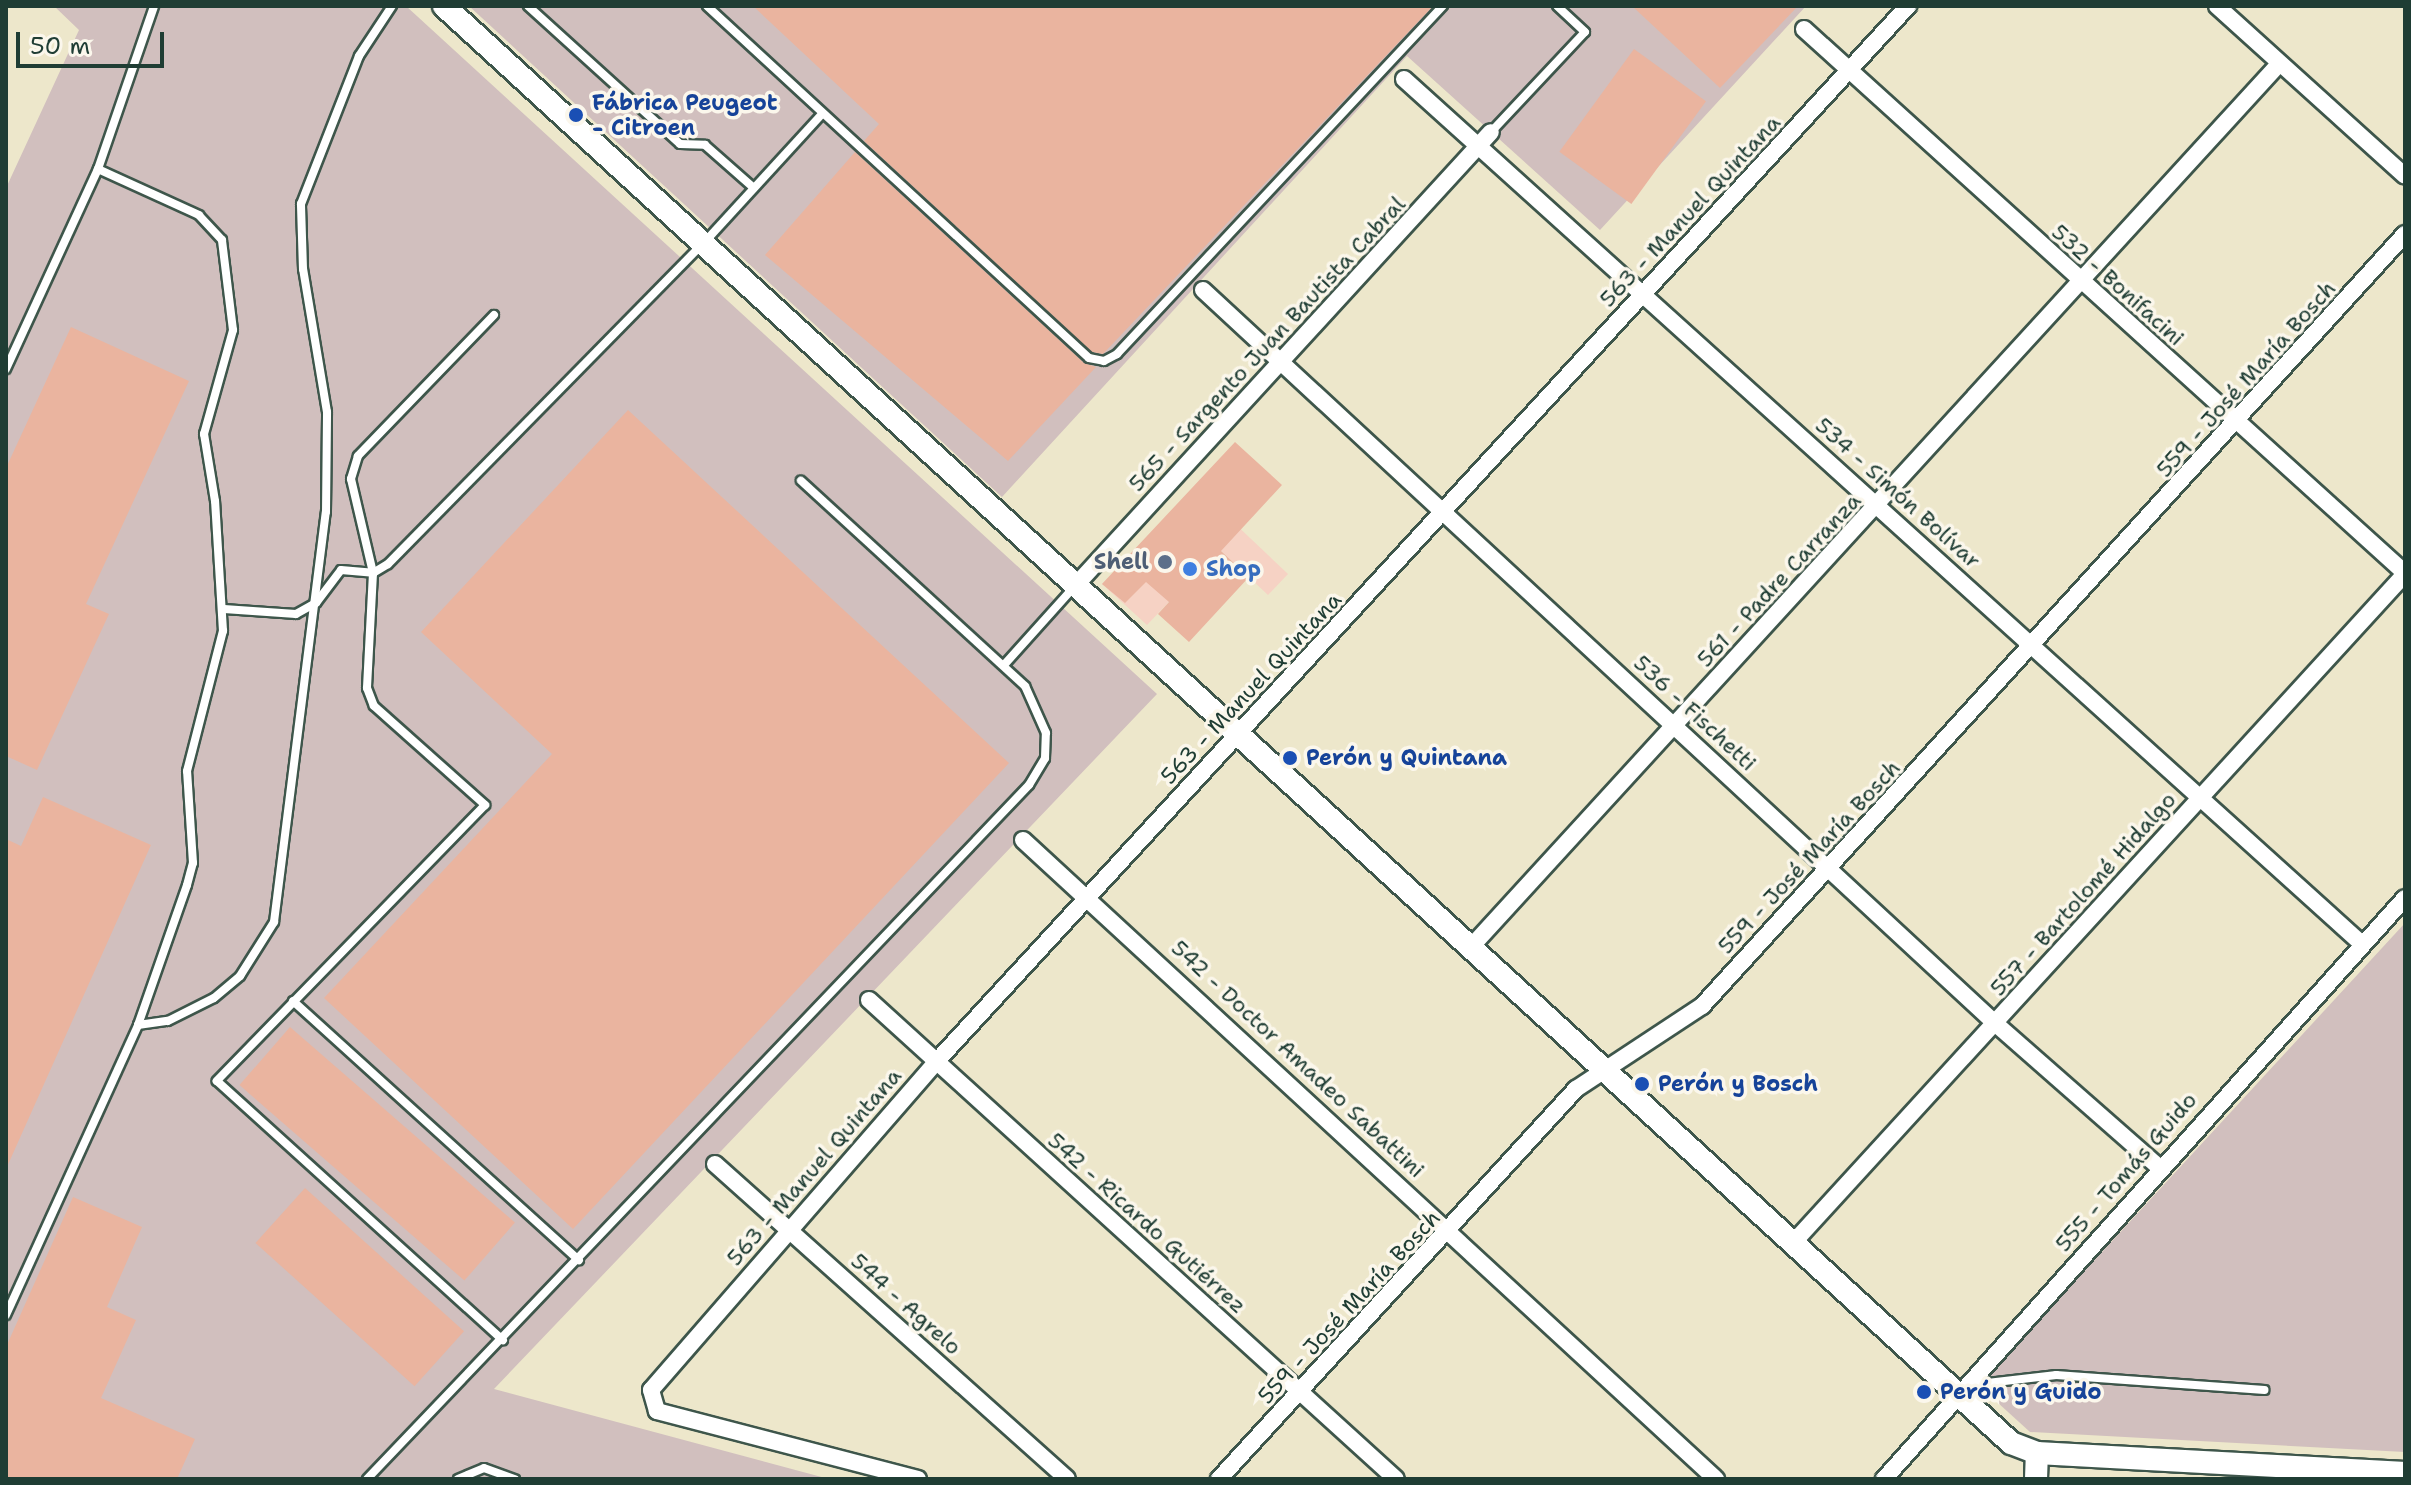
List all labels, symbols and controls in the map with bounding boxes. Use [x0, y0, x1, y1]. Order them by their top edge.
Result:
scale bar [20, 16, 168, 66]
text: 50 m [30, 30, 90, 62]
place label: Fábrica Peugeot - Citroen [592, 89, 777, 140]
marker: Fábrica Peugeot - Citroen [567, 106, 585, 124]
street label: 563 - Manuel Quintana [1594, 110, 1786, 312]
street label: 565 - Sargento Juan Bautista Cabral [1123, 191, 1411, 497]
street label: 532 - Bonifacini [2046, 219, 2190, 351]
street label: 559 - José María Bosch [2151, 275, 2341, 483]
street label: 534 - Simón Bolívar [1810, 412, 1986, 574]
street label: 561 - Padre Carranza [1692, 488, 1866, 672]
place label: Shell [1094, 549, 1149, 575]
marker: Shell [1156, 553, 1174, 571]
place label: Shop [1206, 556, 1261, 582]
marker: Shop [1181, 560, 1199, 578]
street label: 563 - Manuel Quintana [1155, 587, 1347, 789]
street label: 536 - Fischetti [1628, 650, 1762, 776]
place label: Perón y Quintana [1306, 745, 1507, 771]
marker: Perón y Quintana [1281, 749, 1299, 767]
street label: 559 - José María Bosch [1712, 755, 1906, 959]
street label: 557 - Bartolomé Hidalgo [1985, 787, 2181, 1001]
street label: 542 - Doctor Amadeo Sabattini [1166, 935, 1430, 1183]
street label: 563 - Manuel Quintana [721, 1063, 907, 1271]
place label: Perón y Bosch [1658, 1071, 1818, 1097]
marker: Perón y Bosch [1633, 1075, 1651, 1093]
street label: 555 - Tomás Guido [2050, 1087, 2202, 1257]
street label: 542 - Ricardo Gutiérrez [1043, 1127, 1251, 1319]
street label: 559 - José María Bosch [1252, 1205, 1446, 1409]
street label: 544 - Agrelo [846, 1248, 966, 1360]
place label: Perón y Guido [1940, 1379, 2102, 1405]
marker: Perón y Guido [1915, 1383, 1933, 1401]

